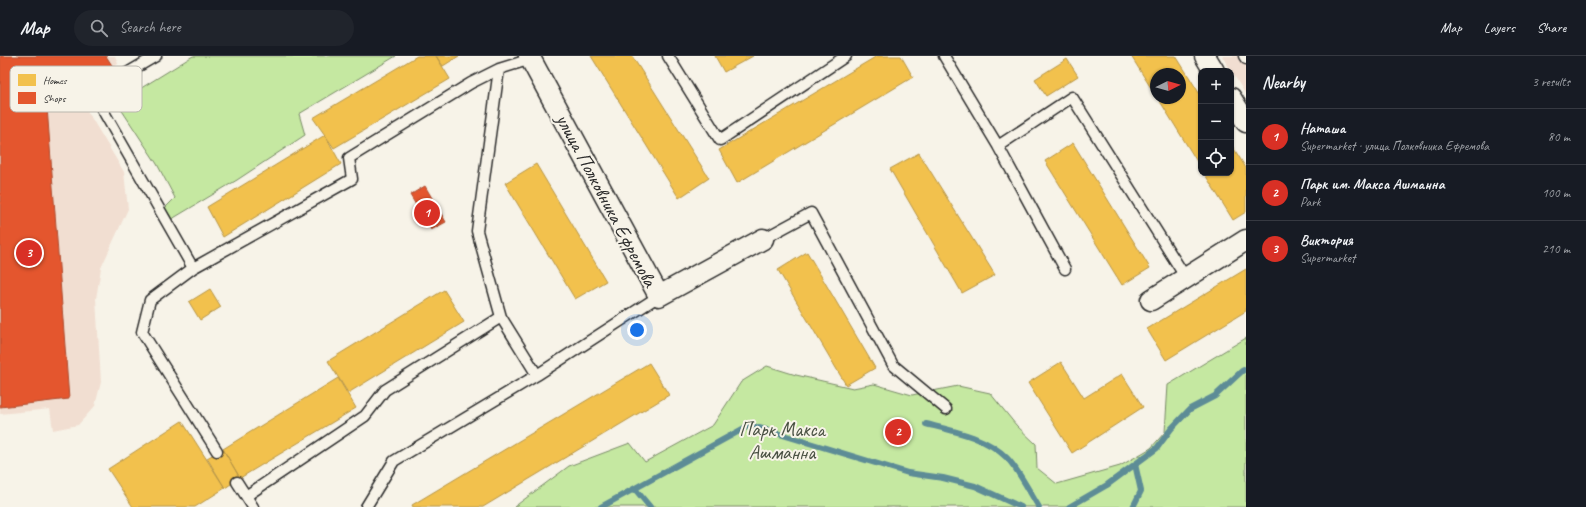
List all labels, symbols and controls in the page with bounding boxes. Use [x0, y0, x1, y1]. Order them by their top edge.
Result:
search box [74, 10, 354, 46]
text: Map [20, 16, 50, 40]
icon: search [88, 17, 110, 39]
text: Search here [120, 18, 181, 37]
text: Map [1440, 19, 1462, 36]
text: Layers [1484, 19, 1515, 36]
text: Share [1537, 19, 1566, 36]
legend [10, 66, 142, 112]
north arrow [1150, 68, 1186, 104]
map controls [1198, 68, 1234, 176]
button: + [1198, 68, 1234, 104]
text: Nearby [1262, 72, 1305, 93]
text: Homes [43, 73, 68, 87]
text: 3 results [1532, 74, 1570, 90]
text: Shops [43, 91, 67, 105]
button: − [1198, 104, 1234, 140]
street label: улица Полковника Ефремова [550, 109, 663, 292]
text: Наташа [1300, 119, 1345, 138]
text: 1 [1272, 129, 1278, 145]
text: 80 m [1548, 129, 1570, 145]
text: Supermarket · улица Полковника Ефремова [1300, 138, 1489, 154]
button: locate [1198, 140, 1234, 176]
text: Парк им. Макса Ашманна [1300, 175, 1444, 194]
text: 2 [1272, 185, 1278, 201]
text: 100 m [1542, 185, 1570, 201]
text: Park [1300, 194, 1321, 210]
pin: 1 [414, 198, 440, 228]
text: Виктория [1300, 231, 1353, 250]
pin: 3 [16, 238, 42, 268]
text: 3 [1272, 241, 1278, 257]
text: 210 m [1542, 241, 1570, 257]
text: Supermarket [1300, 250, 1355, 266]
your location [627, 320, 647, 340]
park label: Парк Макса Ашманна [739, 417, 827, 465]
pin: 2 [885, 417, 911, 447]

